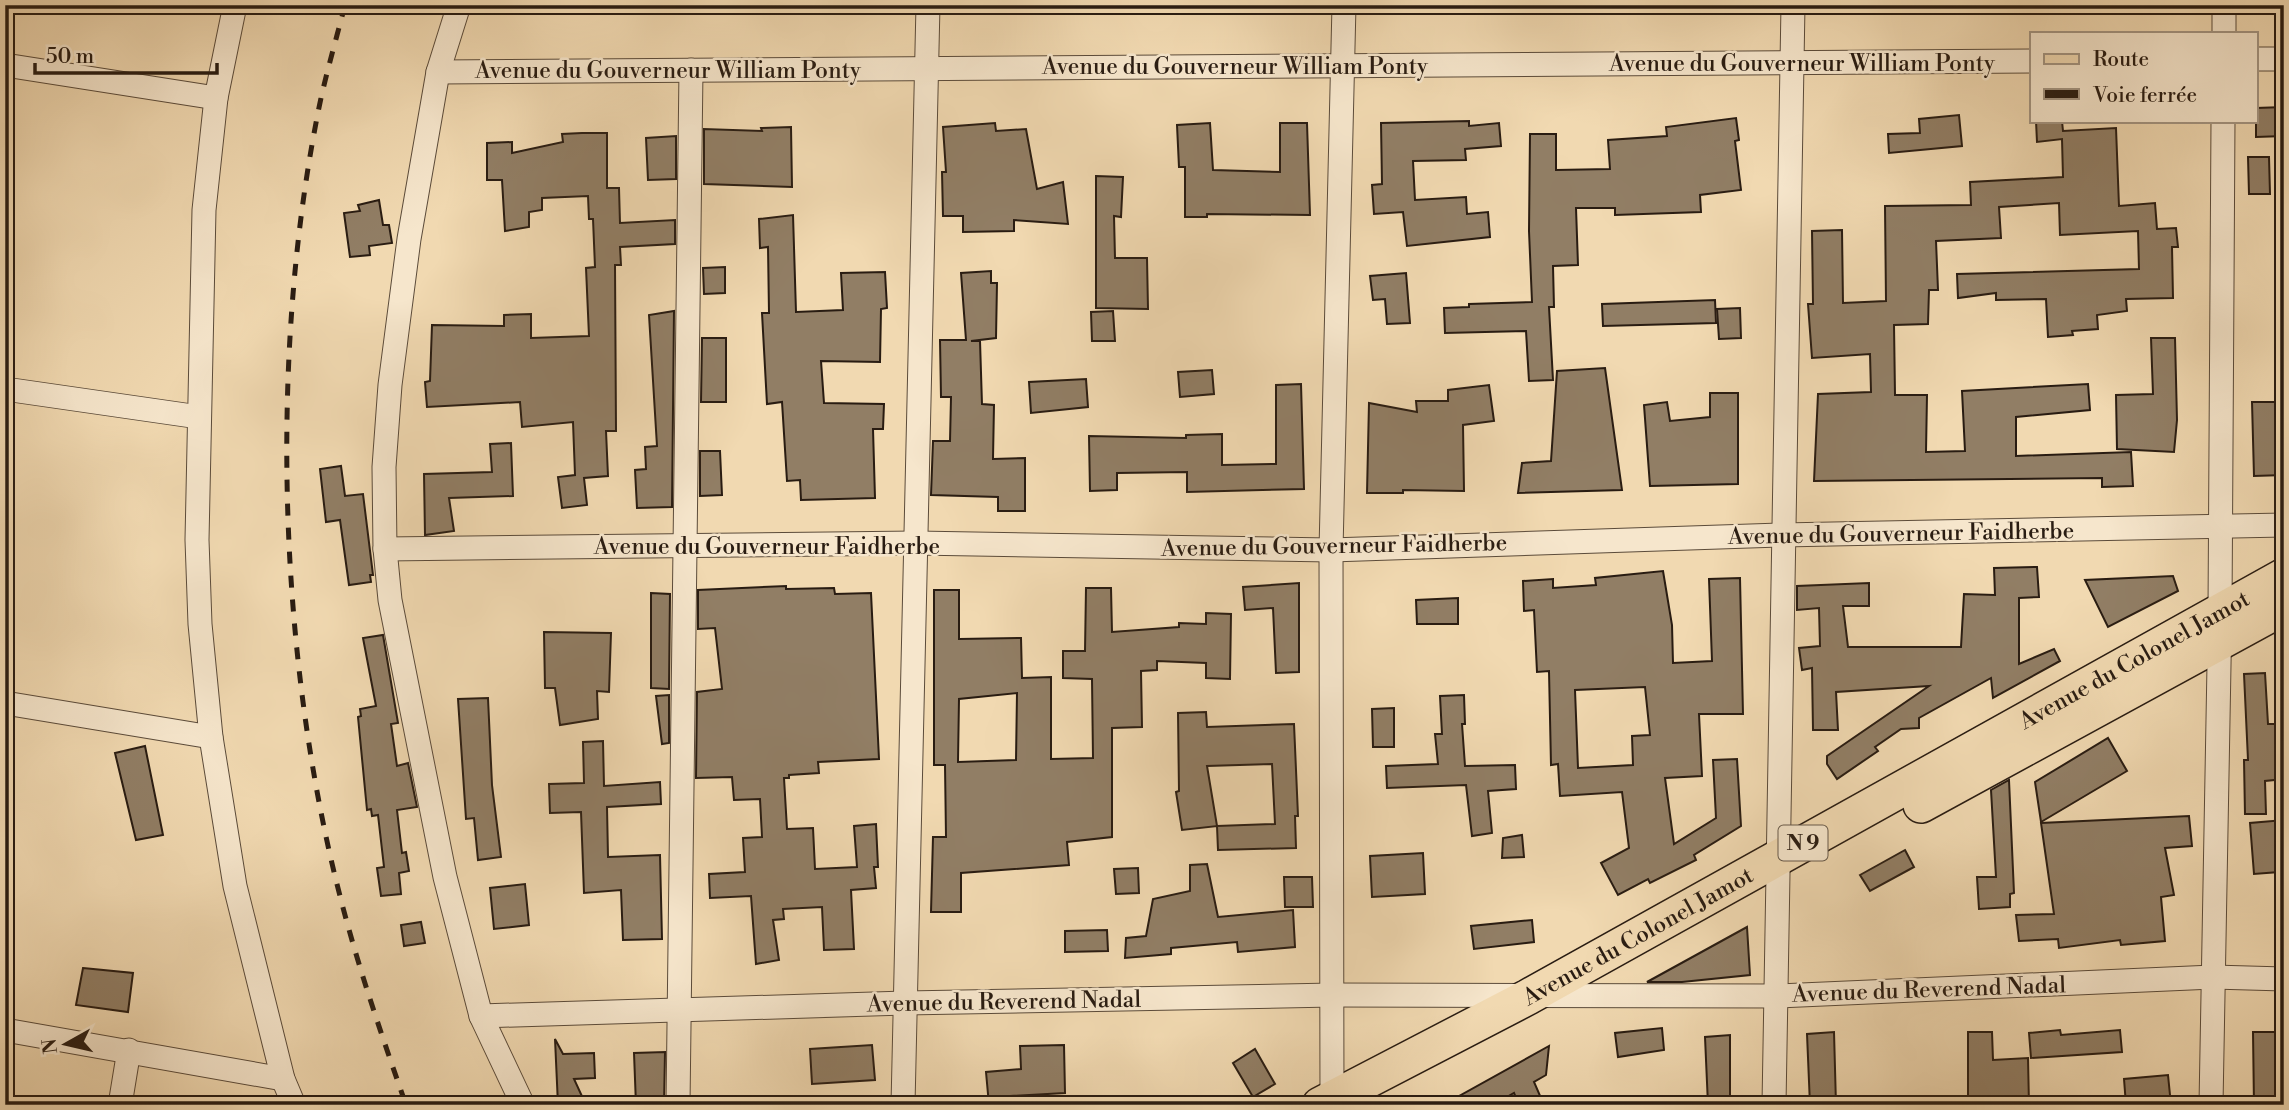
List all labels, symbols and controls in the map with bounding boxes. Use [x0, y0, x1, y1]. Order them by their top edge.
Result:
scale bar [35, 32, 217, 76]
legend [2030, 32, 2258, 122]
text: 50 m [46, 44, 94, 70]
text: Route [2093, 47, 2149, 73]
street label: Avenue du Gouverneur William Ponty [1608, 50, 1996, 78]
street label: Avenue du Gouverneur William Ponty [1041, 53, 1429, 81]
street label: Avenue du Gouverneur William Ponty [474, 57, 862, 85]
text: Voie ferrée [2092, 83, 2197, 109]
street label: Avenue du Gouverneur Faidherbe [1727, 517, 2074, 551]
street label: Avenue du Gouverneur Faidherbe [1160, 529, 1507, 563]
street label: Avenue du Gouverneur Faidherbe [593, 533, 940, 561]
street label: Avenue du Colonel Jamot [2013, 585, 2255, 736]
road number: N 9 [1778, 826, 1828, 860]
street label: Avenue du Colonel Jamot [1517, 861, 1758, 1013]
street label: Avenue du Reverend Nadal [1791, 971, 2067, 1009]
street label: Avenue du Reverend Nadal [866, 986, 1142, 1018]
north arrow [32, 1009, 102, 1078]
text: N [37, 1037, 63, 1055]

